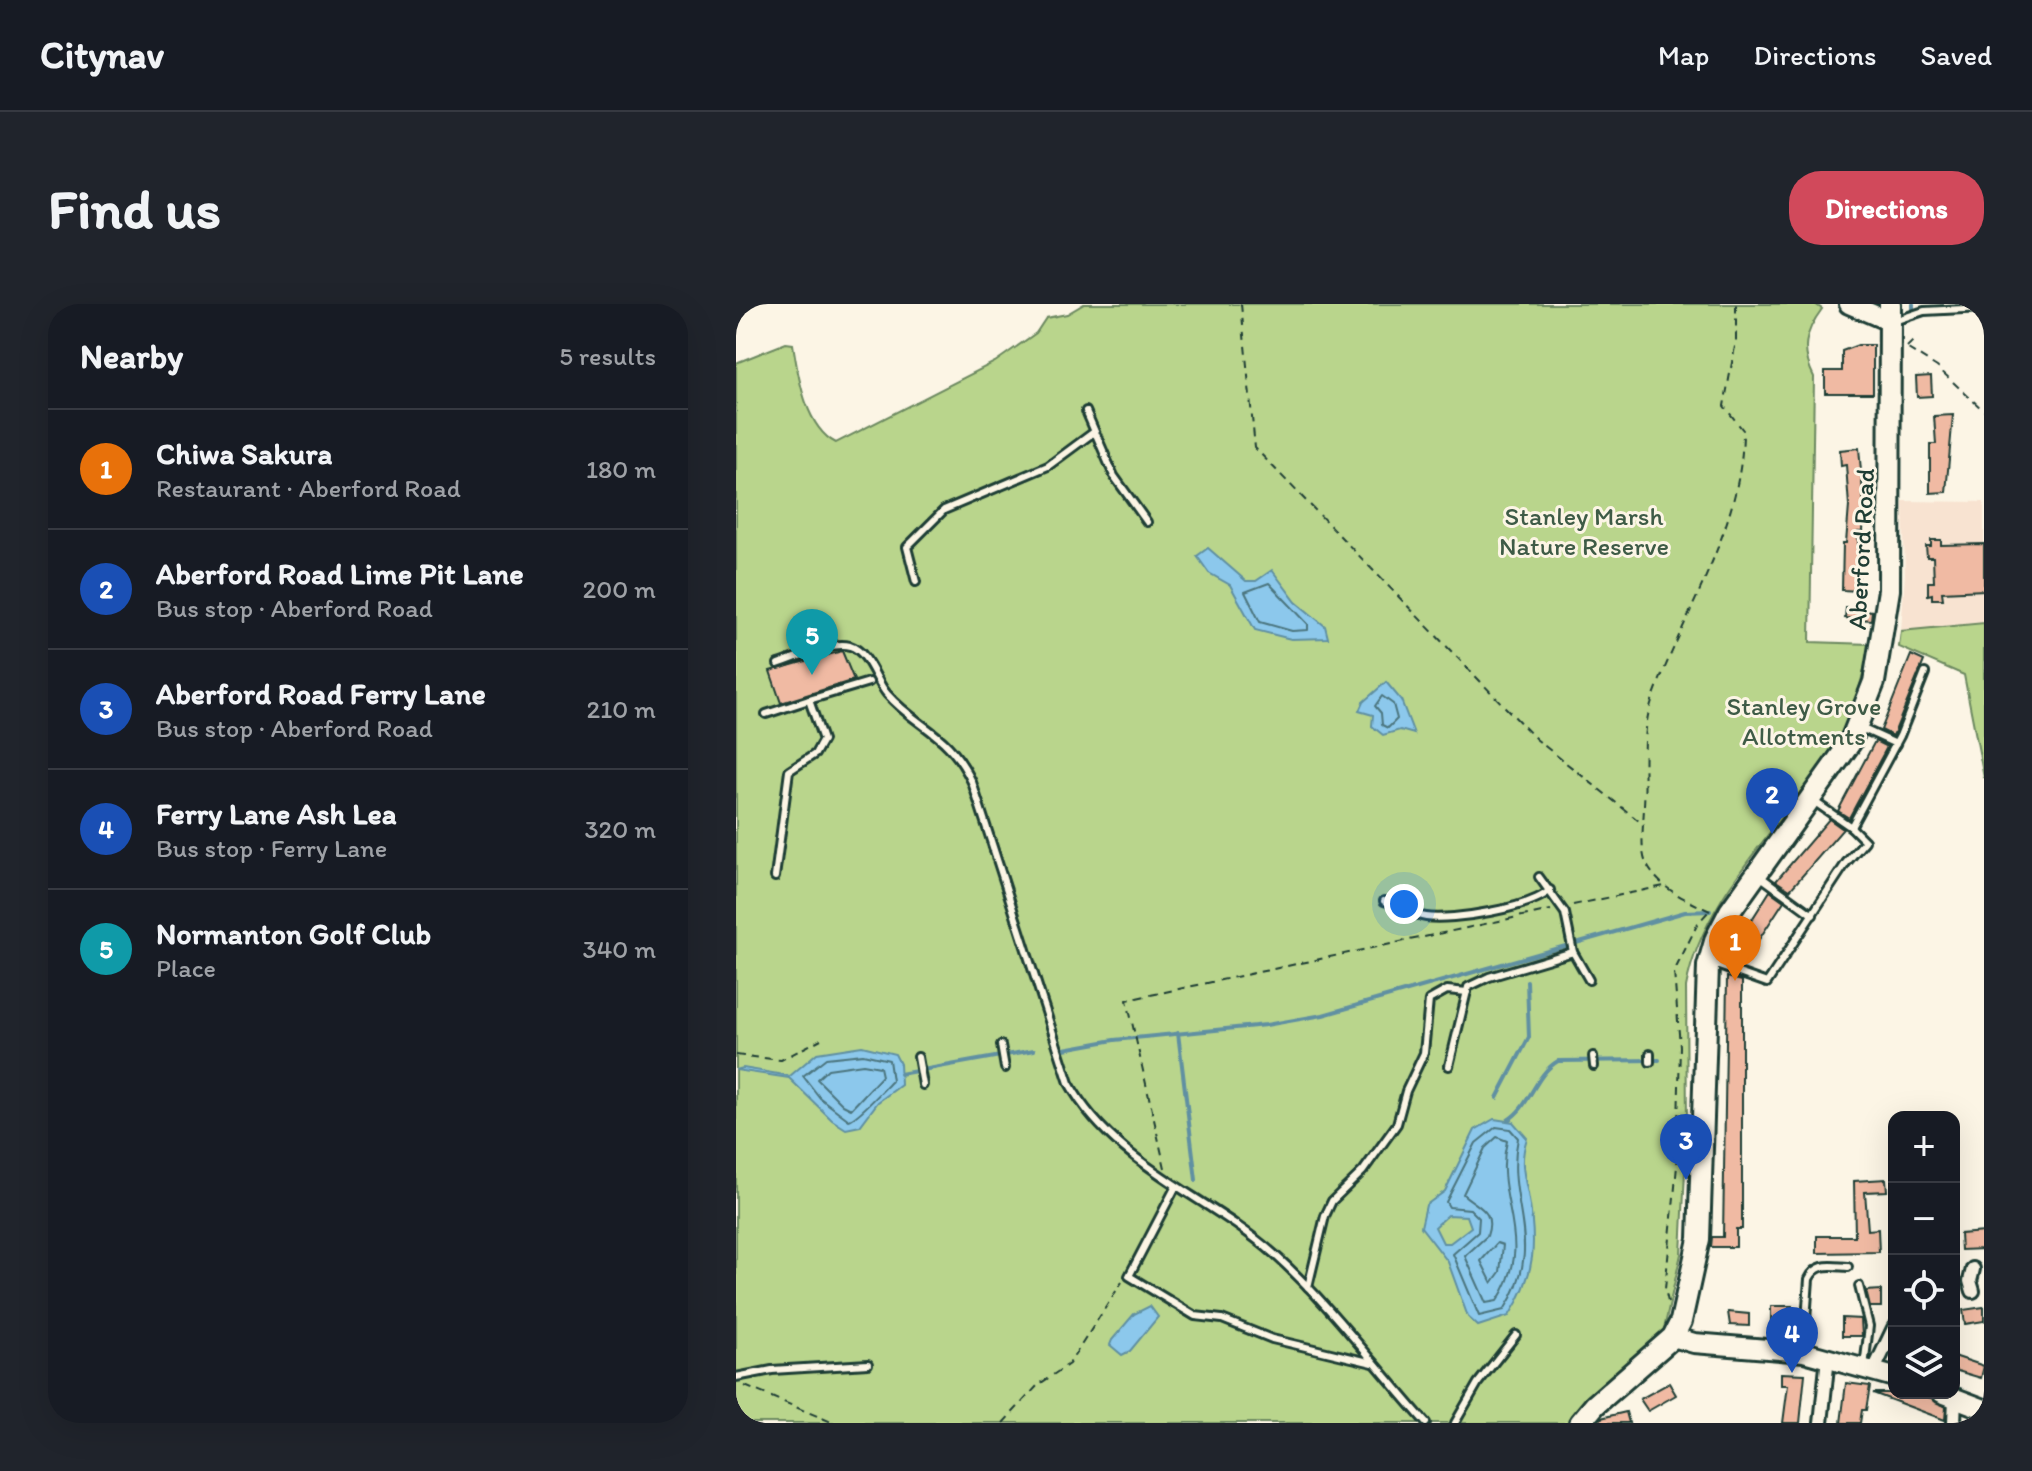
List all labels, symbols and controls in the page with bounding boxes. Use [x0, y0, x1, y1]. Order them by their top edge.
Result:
text: Citynav [40, 32, 164, 78]
text: Map [1658, 38, 1709, 72]
text: Directions [1753, 38, 1877, 72]
text: Saved [1921, 38, 1992, 72]
button: Directions [1789, 171, 1984, 245]
text: Find us [48, 175, 221, 242]
text: Nearby [80, 336, 183, 377]
text: 5 results [559, 340, 656, 372]
text: Chiwa Sakura [156, 435, 332, 472]
text: 1 [100, 453, 112, 485]
text: 180 m [586, 453, 656, 485]
street label: Aberford Road [1841, 467, 1881, 631]
text: Restaurant · Aberford Road [156, 472, 461, 504]
park label: Stanley Marsh Nature Reserve [1499, 500, 1669, 562]
text: Aberford Road Lime Pit Lane [156, 555, 524, 592]
text: 2 [99, 573, 113, 605]
text: 200 m [583, 573, 656, 605]
text: Bus stop · Aberford Road [156, 592, 433, 624]
pin: 5 [786, 609, 838, 675]
text: Aberford Road Ferry Lane [156, 675, 486, 712]
park label: Stanley Grove Allotments [1727, 690, 1881, 752]
text: 3 [99, 693, 113, 725]
text: 210 m [587, 693, 656, 725]
text: Bus stop · Aberford Road [156, 712, 433, 744]
pin: 2 [1746, 768, 1798, 834]
text: Ferry Lane Ash Lea [156, 795, 396, 832]
text: 4 [98, 813, 114, 845]
text: 320 m [584, 813, 656, 845]
text: Bus stop · Ferry Lane [156, 832, 387, 864]
your location [1384, 884, 1424, 924]
text: Normanton Golf Club [156, 915, 431, 952]
pin: 1 [1709, 915, 1761, 981]
text: 5 [99, 933, 113, 965]
text: 340 m [582, 933, 656, 965]
text: Place [156, 952, 216, 984]
map controls [1888, 1111, 1960, 1399]
button: + [1888, 1111, 1960, 1183]
pin: 3 [1660, 1114, 1712, 1180]
button: − [1888, 1183, 1960, 1255]
button: locate [1888, 1255, 1960, 1327]
pin: 4 [1766, 1307, 1818, 1373]
button: layers [1888, 1327, 1960, 1399]

